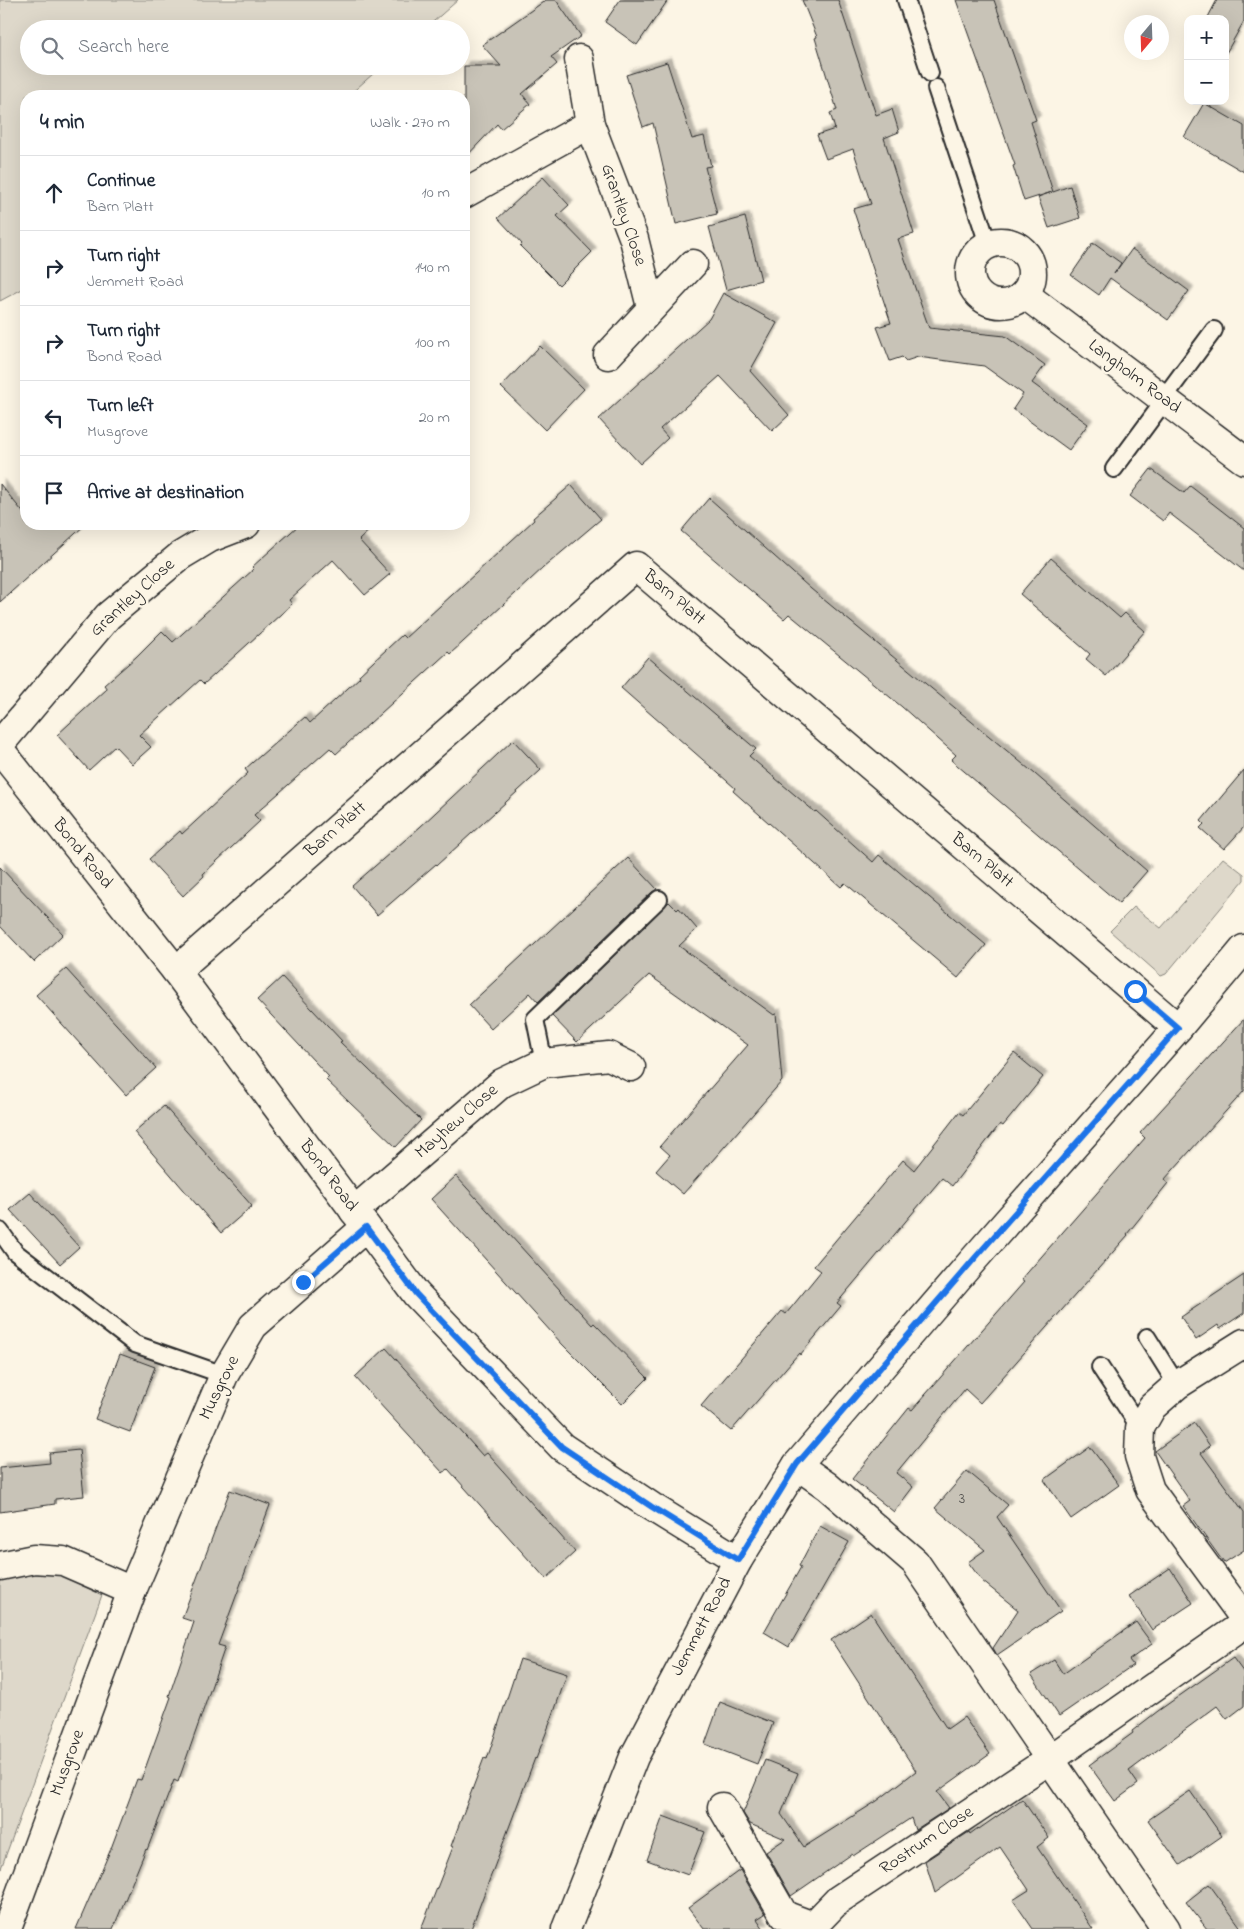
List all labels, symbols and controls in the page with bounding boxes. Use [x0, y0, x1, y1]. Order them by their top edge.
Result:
north arrow [1124, 15, 1169, 60]
map controls [1184, 15, 1229, 105]
button: + [1184, 15, 1229, 60]
search box [20, 20, 470, 75]
icon: search [38, 34, 66, 62]
text: Search here [78, 34, 169, 61]
button: − [1184, 60, 1229, 105]
text: 4 min [40, 108, 84, 138]
text: Walk · 270 m [370, 111, 450, 135]
street label: Grantley Close [593, 160, 653, 271]
text: Continue [87, 168, 155, 195]
icon: ahead [40, 179, 68, 207]
text: 10 m [422, 181, 450, 205]
text: Barn Platt [87, 195, 154, 219]
text: Turn right [87, 243, 160, 270]
icon: right [40, 254, 68, 282]
text: 140 m [415, 256, 450, 280]
text: Jemmett Road [87, 270, 184, 294]
text: Turn right [87, 318, 160, 345]
icon: right [40, 329, 68, 357]
text: 100 m [415, 331, 450, 355]
street label: Langholm Road [1081, 333, 1186, 421]
text: Bond Road [87, 345, 162, 369]
text: Turn left [87, 393, 154, 420]
icon: left [40, 404, 68, 432]
text: 20 m [419, 406, 450, 430]
text: Musgrove [87, 420, 148, 444]
icon: arrive [40, 479, 68, 507]
text: Arrive at destination [87, 480, 244, 507]
street label: Grantley Close [85, 552, 182, 643]
street label: Barn Platt [636, 563, 711, 632]
street label: Barn Platt [298, 796, 373, 865]
street label: Bond Road [45, 812, 119, 895]
street label: Barn Platt [944, 826, 1019, 895]
route start [1124, 980, 1147, 1003]
street label: Mayhew Close [410, 1078, 505, 1166]
street label: Bond Road [292, 1134, 364, 1217]
route end [292, 1271, 315, 1294]
street label: Musgrove [193, 1350, 248, 1425]
house number: 3 [959, 1488, 965, 1510]
street label: Jemmett Road [665, 1573, 739, 1681]
street label: Musgrove [44, 1725, 93, 1800]
street label: Rostrum Close [875, 1799, 980, 1882]

